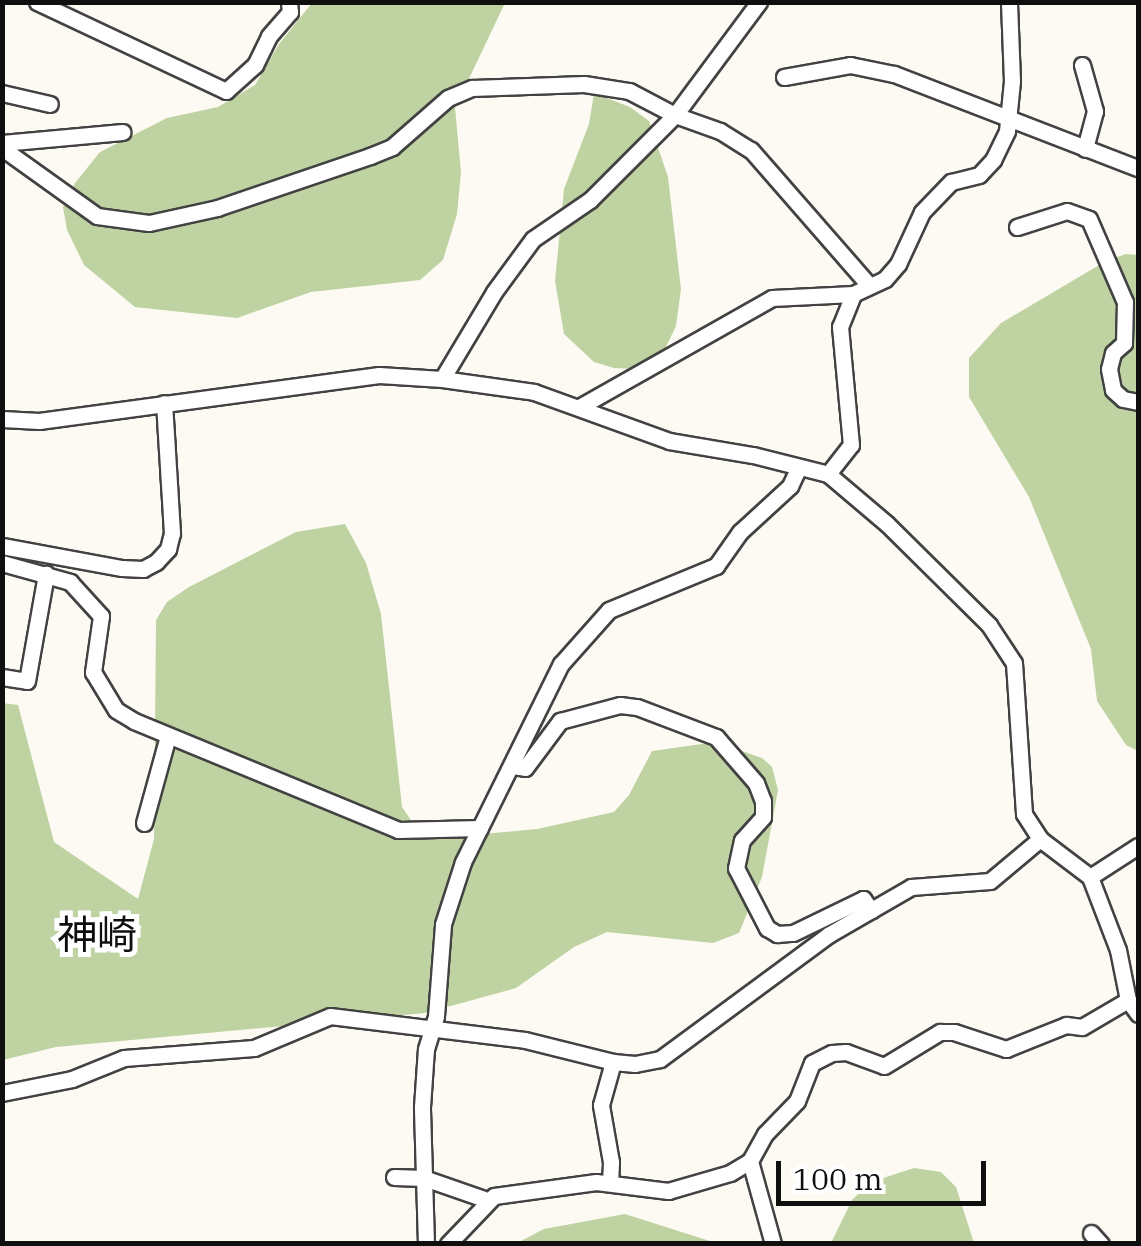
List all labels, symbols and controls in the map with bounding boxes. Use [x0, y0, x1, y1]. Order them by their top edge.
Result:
district label: 神崎 [57, 910, 137, 958]
scale bar [781, 1141, 991, 1203]
text: 100 m [793, 1159, 883, 1198]

